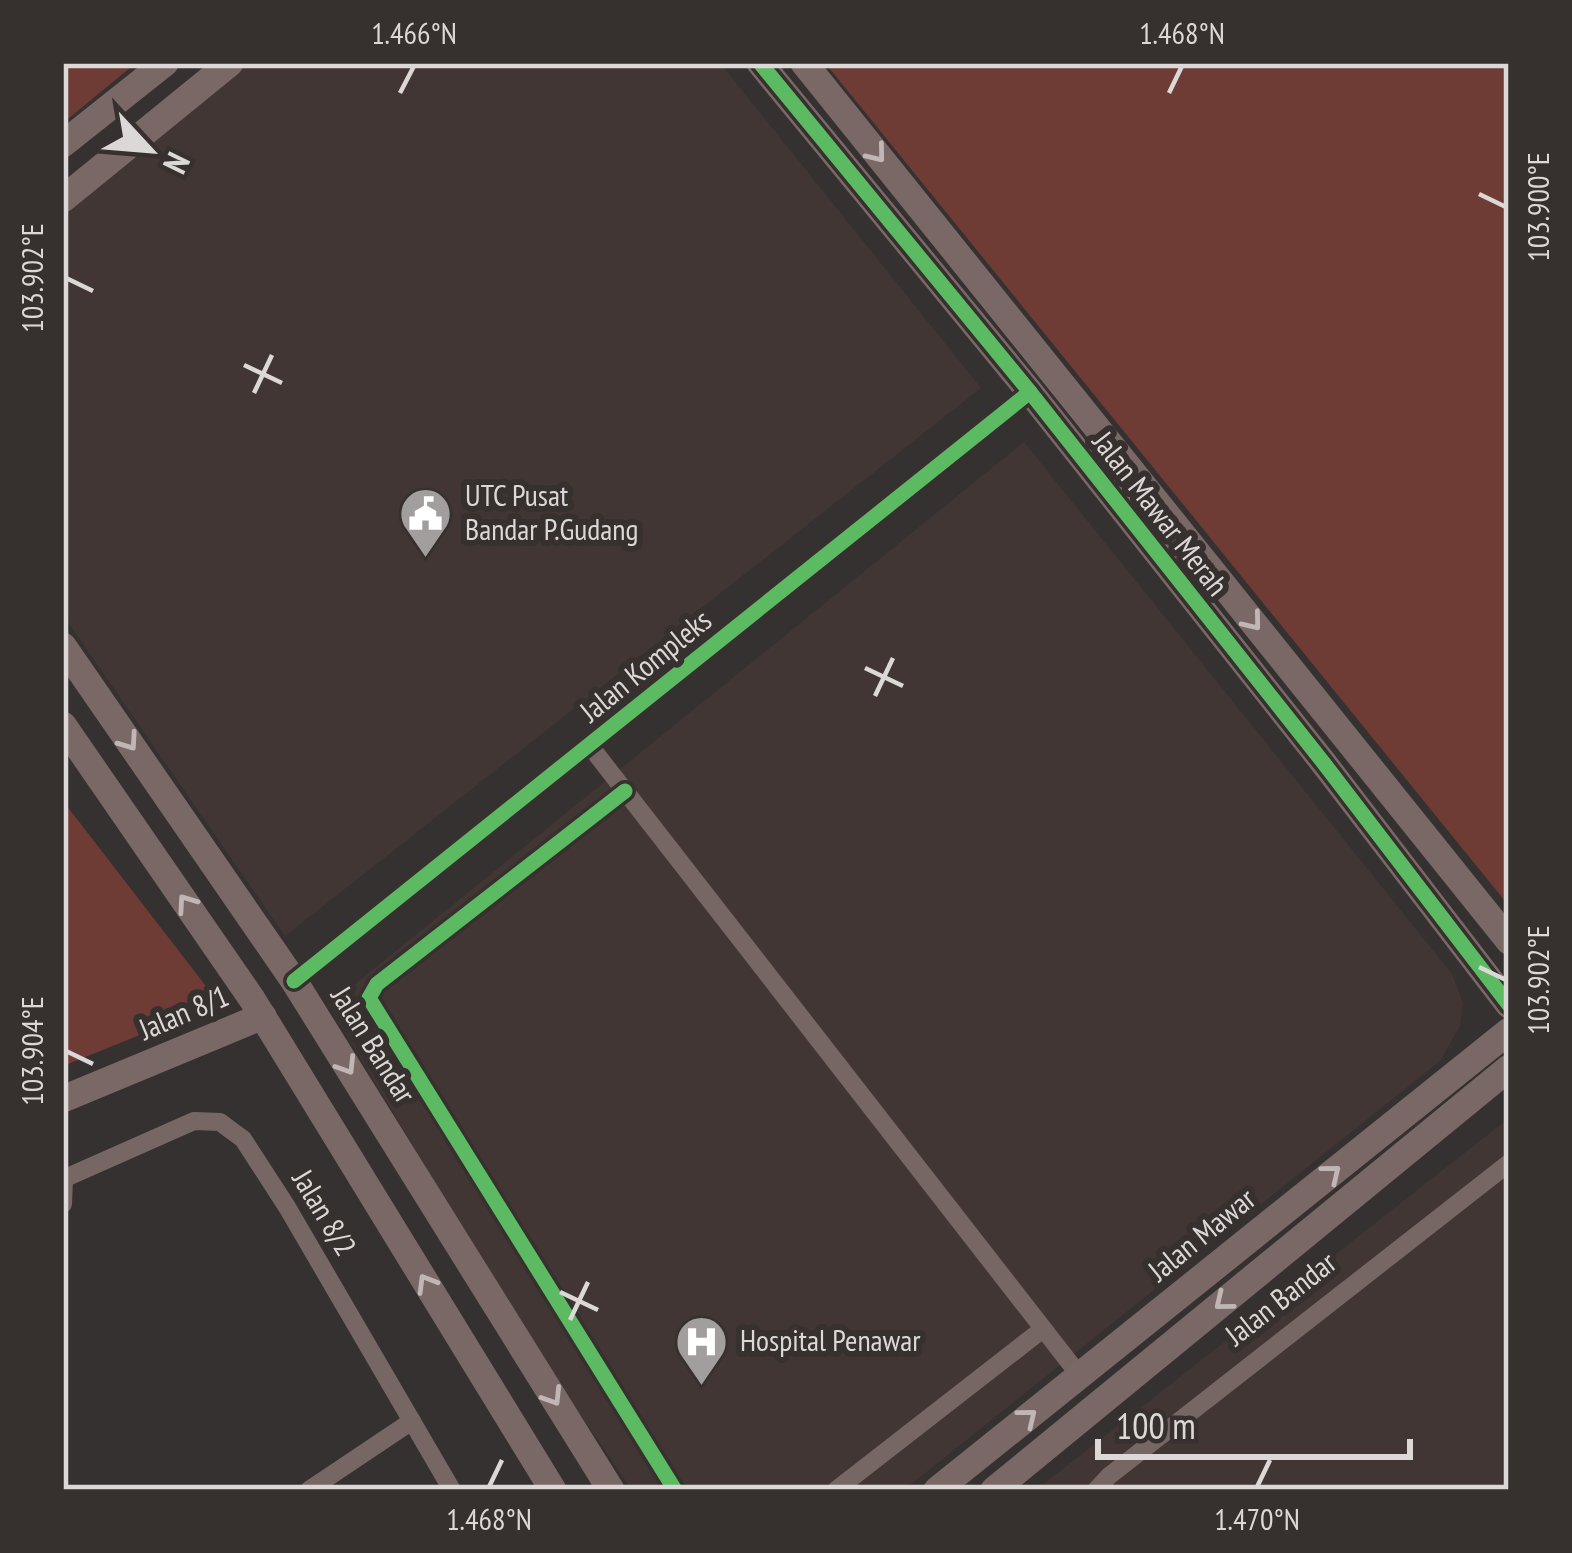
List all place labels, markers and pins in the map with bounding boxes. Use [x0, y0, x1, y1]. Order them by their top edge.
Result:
place label: UTC Pusat Bandar P.Gudang [465, 475, 639, 548]
public building icon: UTC Pusat Bandar P.Gudang [398, 485, 454, 559]
hospital icon: Hospital Penawar [673, 1313, 729, 1387]
place label: Hospital Penawar [740, 1320, 921, 1359]

